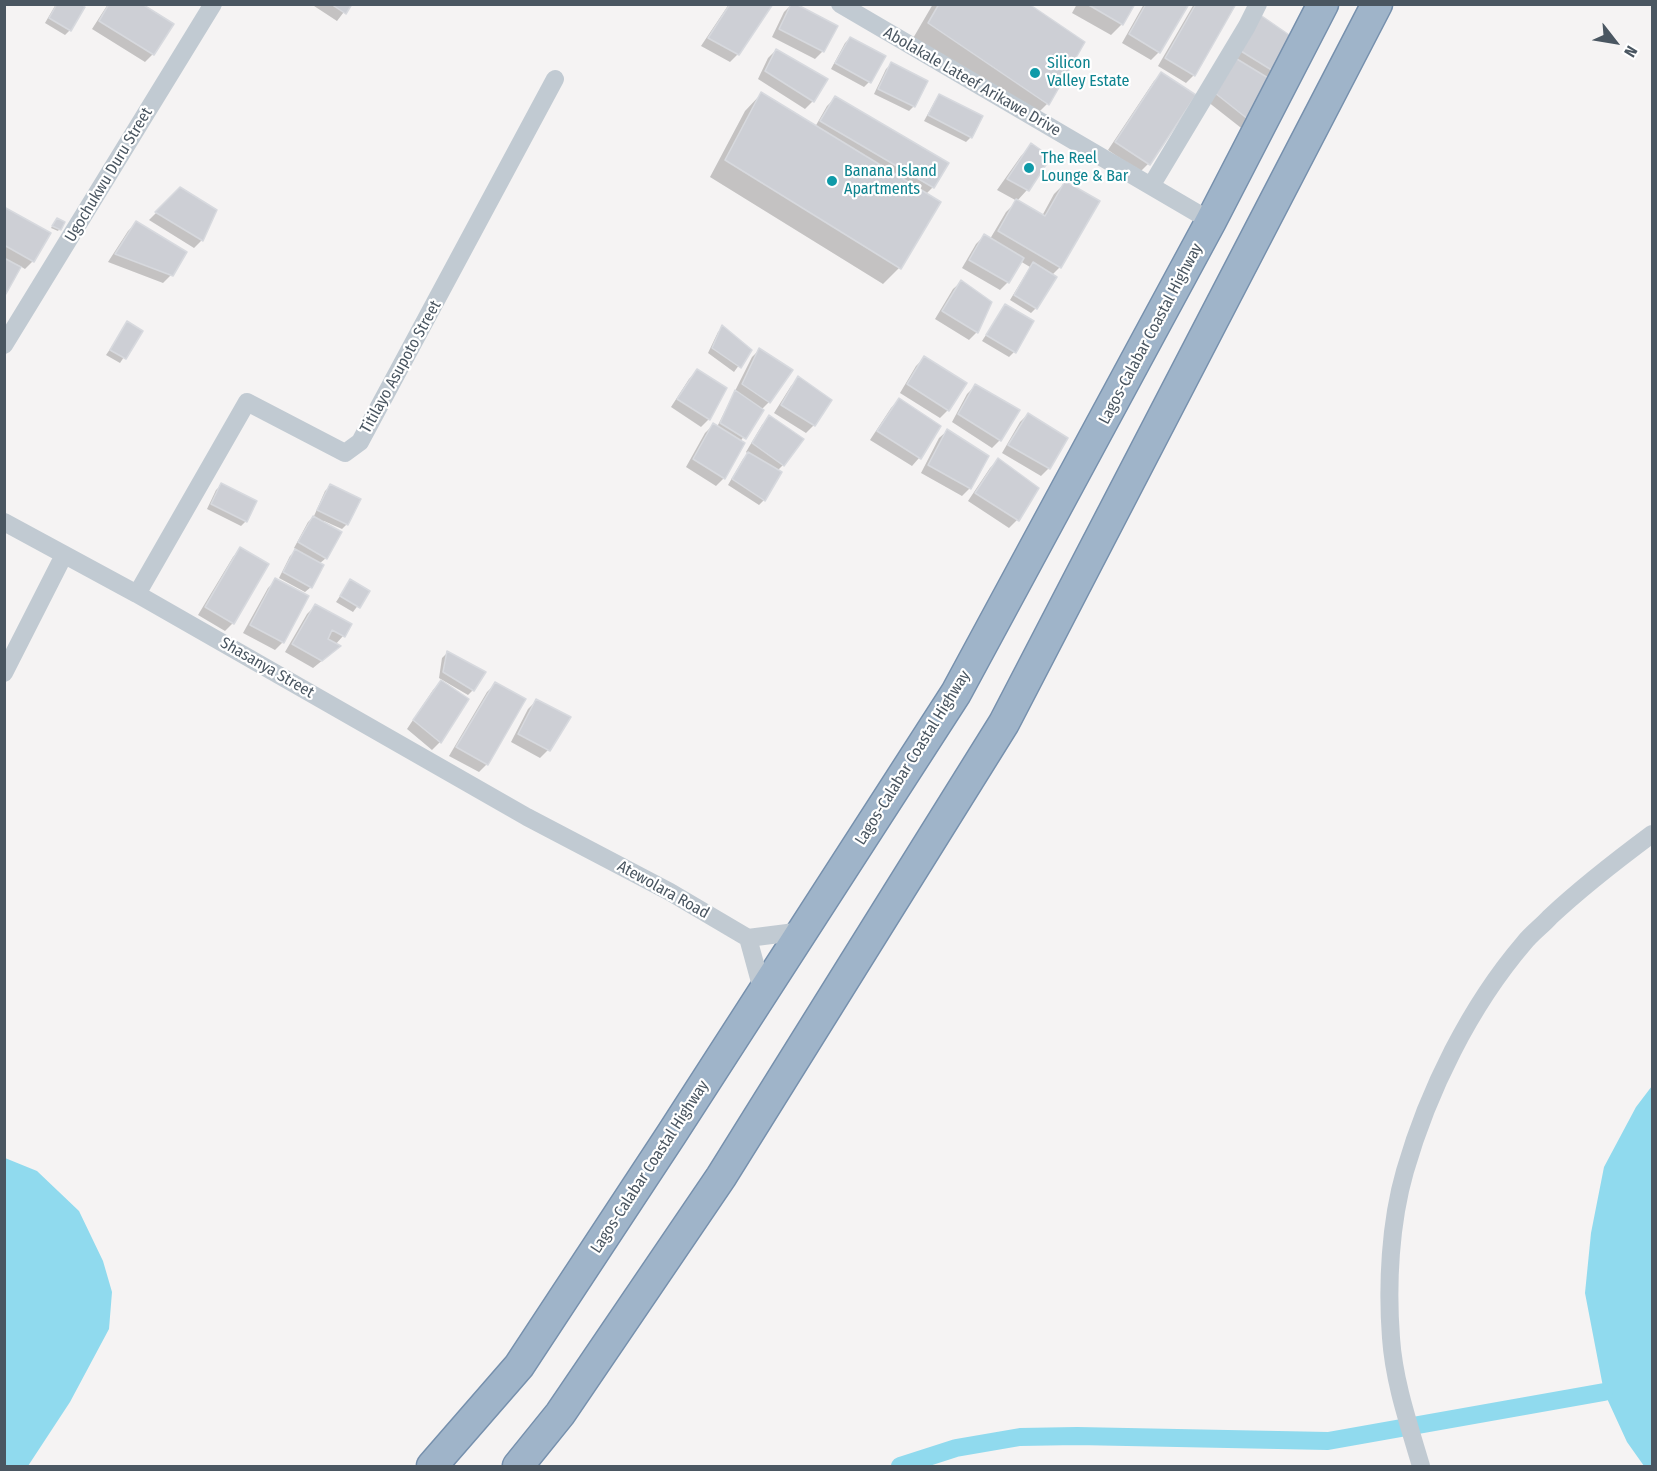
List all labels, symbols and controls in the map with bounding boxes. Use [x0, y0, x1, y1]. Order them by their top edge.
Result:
north arrow [1585, 12, 1645, 72]
street label: Abolakale Lateef Arikawe Drive [880, 23, 1064, 141]
text: N [1620, 43, 1641, 61]
place label: Silicon Valley Estate [1047, 54, 1129, 92]
marker: Silicon Valley Estate [1028, 66, 1042, 80]
street label: Ugochukwu Duru Street [61, 104, 157, 246]
place label: The Reel Lounge & Bar [1041, 149, 1128, 187]
marker: The Reel Lounge & Bar [1022, 161, 1036, 175]
place label: Banana Island Apartments [844, 162, 937, 200]
marker: Banana Island Apartments [825, 174, 839, 188]
street label: Lagos-Calabar Coastal Highway [1095, 240, 1207, 428]
street label: Titilayo Asupoto Street [357, 297, 445, 437]
street label: Shasanya Street [217, 633, 317, 703]
street label: Lagos-Calabar Coastal Highway [851, 667, 975, 849]
street label: Atewolara Road [614, 857, 712, 923]
street label: Lagos-Calabar Coastal Highway [587, 1077, 713, 1257]

